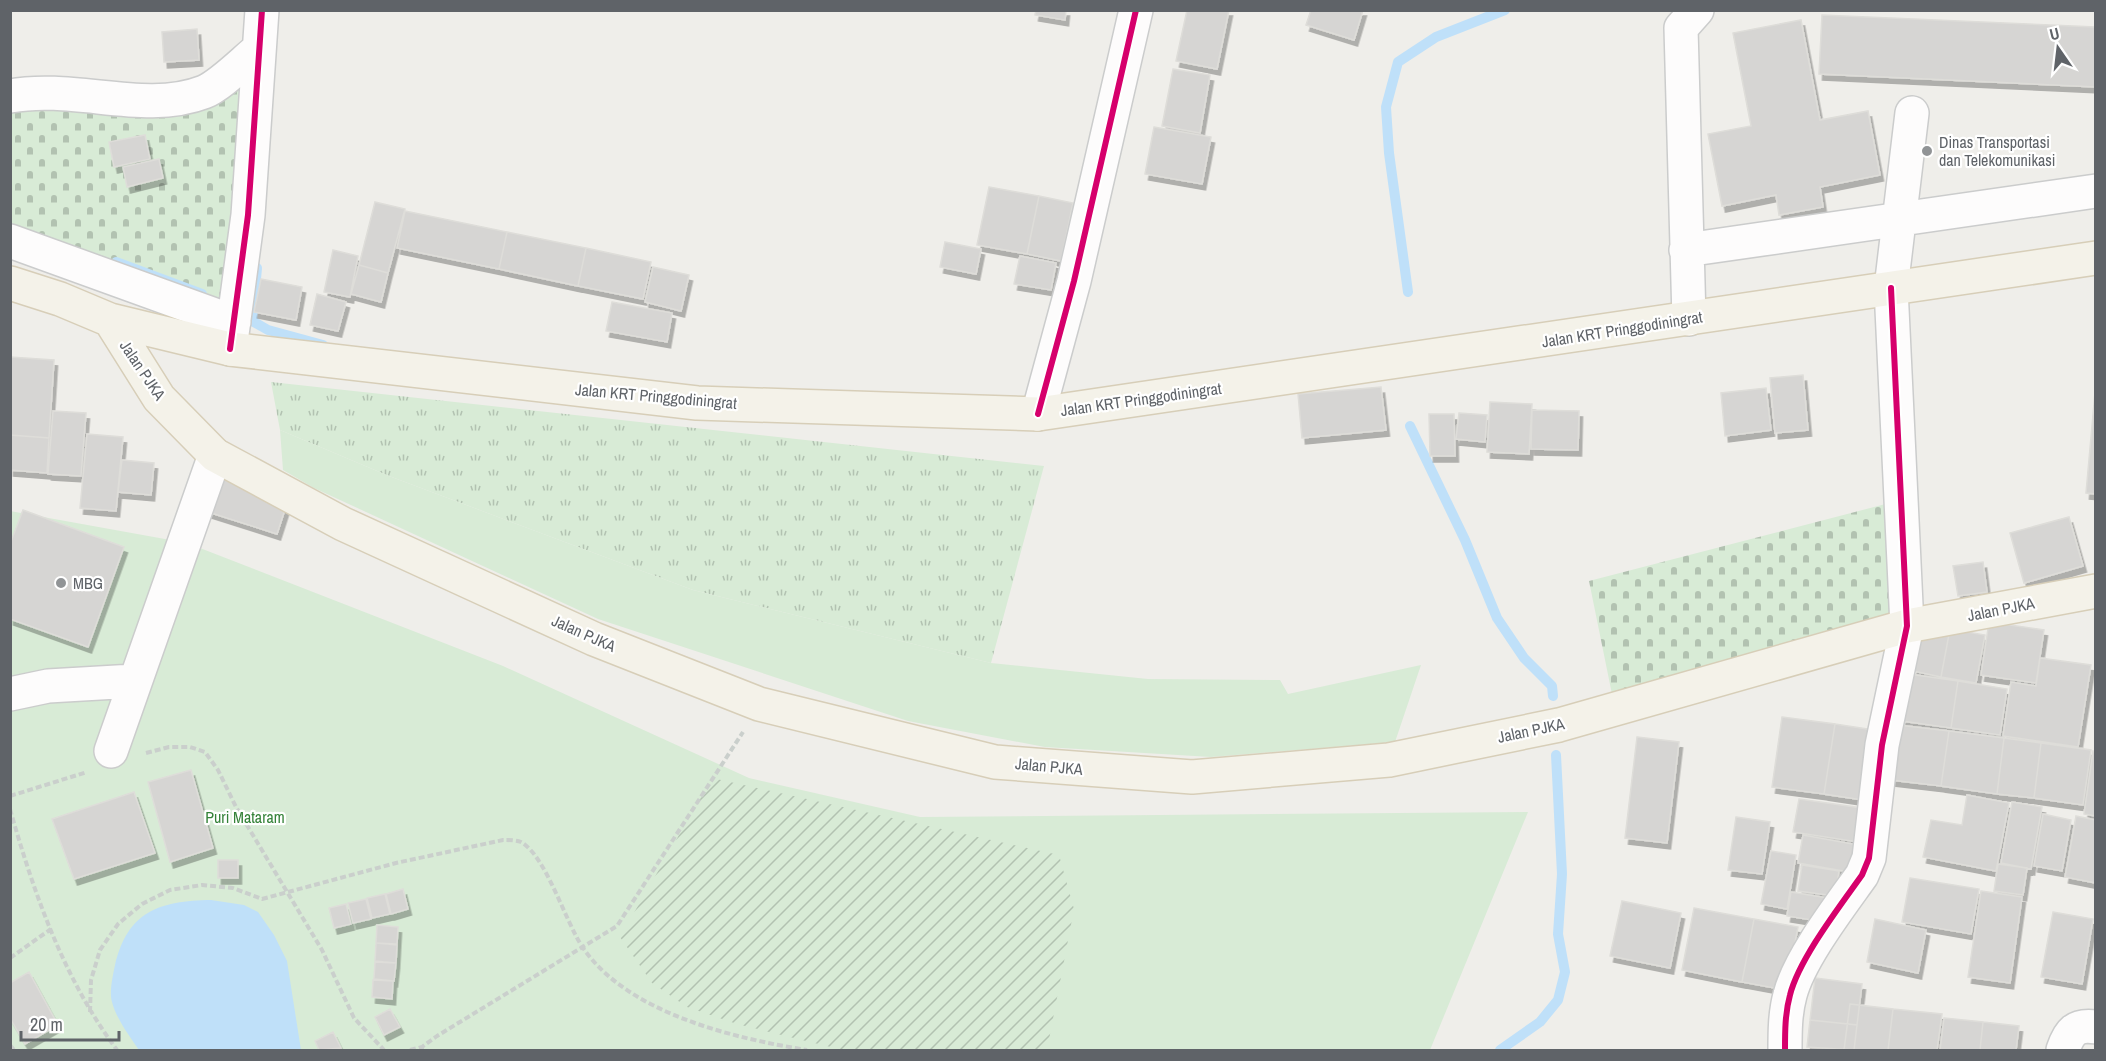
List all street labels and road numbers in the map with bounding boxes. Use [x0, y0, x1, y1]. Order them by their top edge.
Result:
street label: Jalan KRT Pringgodiningrat [1540, 305, 1704, 353]
street label: Jalan PJKA [115, 336, 171, 404]
street label: Jalan KRT Pringgodiningrat [1059, 377, 1223, 421]
street label: Jalan KRT Pringgodiningrat [574, 378, 738, 414]
street label: Jalan PJKA [1966, 592, 2037, 626]
street label: Jalan PJKA [549, 609, 620, 657]
street label: Jalan PJKA [1496, 712, 1567, 748]
street label: Jalan PJKA [1014, 752, 1084, 780]

